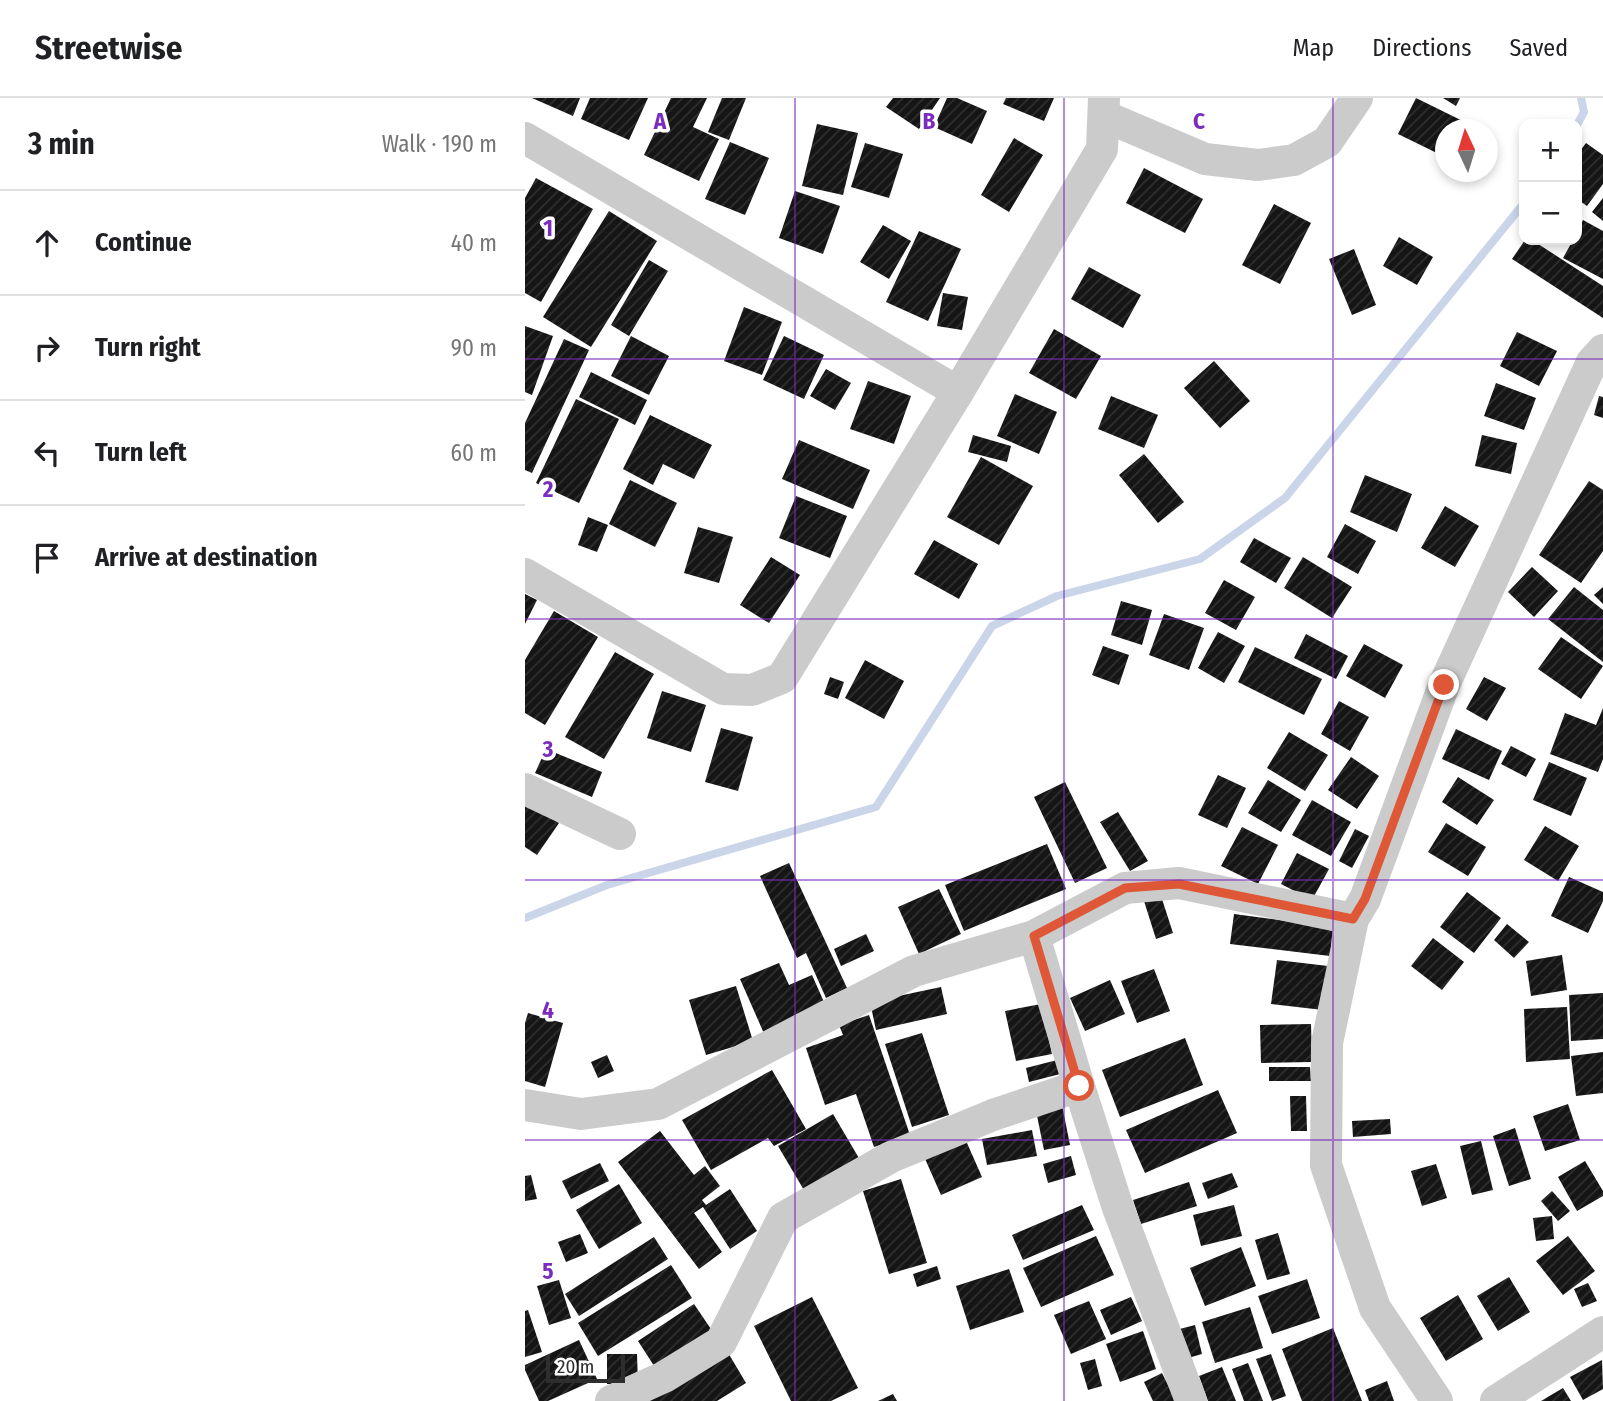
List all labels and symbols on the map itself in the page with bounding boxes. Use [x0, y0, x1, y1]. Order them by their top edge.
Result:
text: A [653, 107, 667, 135]
text: B [923, 107, 936, 135]
text: C [1193, 107, 1205, 135]
north arrow [1435, 119, 1498, 182]
text: 1 [543, 214, 553, 242]
text: 2 [542, 475, 554, 503]
route end [1428, 669, 1459, 700]
text: 3 [542, 735, 554, 763]
text: 4 [542, 996, 554, 1024]
route start [1063, 1070, 1094, 1101]
text: 5 [542, 1257, 554, 1285]
scale bar [546, 1352, 625, 1384]

